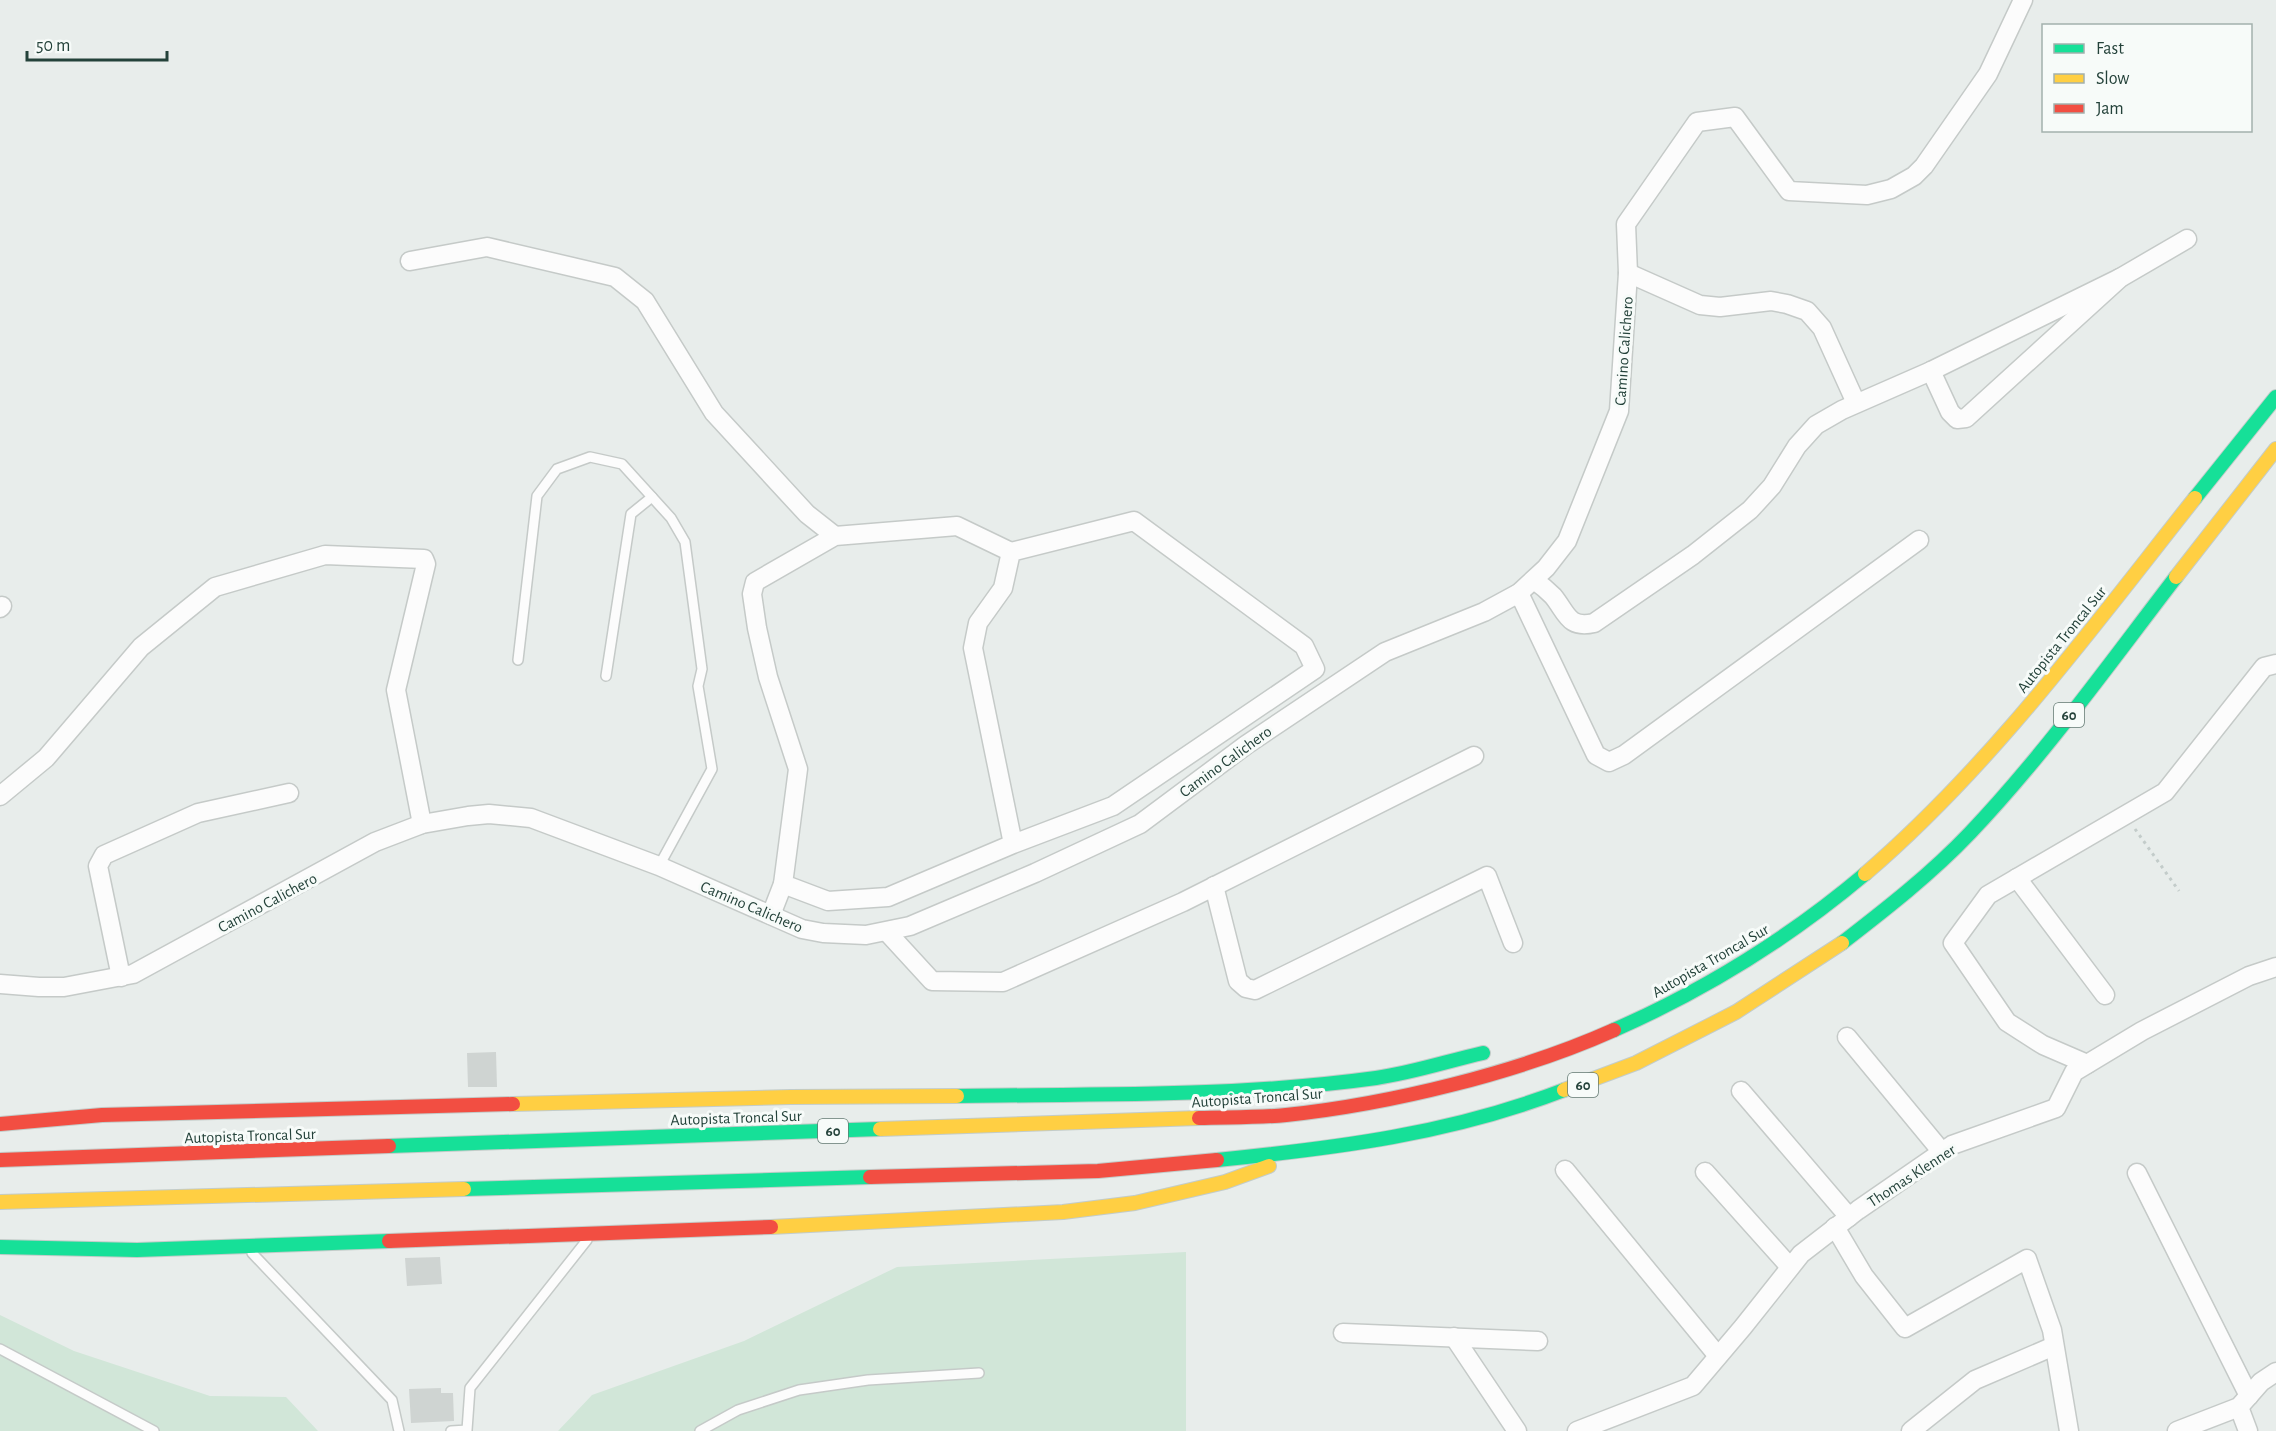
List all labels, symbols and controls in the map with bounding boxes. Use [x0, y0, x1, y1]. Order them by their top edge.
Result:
scale bar [27, 24, 166, 62]
legend [2042, 24, 2252, 132]
text: 50 m [36, 37, 70, 55]
text: Fast [2096, 40, 2124, 58]
text: Slow [2096, 70, 2129, 88]
text: Jam [2096, 100, 2124, 118]
street label: Camino Calichero [1612, 296, 1636, 406]
street label: Autopista Troncal Sur [2014, 583, 2110, 696]
road number: 60 [2054, 703, 2084, 727]
street label: Camino Calichero [1177, 723, 1275, 800]
street label: Camino Calichero [215, 870, 320, 936]
street label: Camino Calichero [698, 878, 805, 936]
street label: Autopista Troncal Sur [1650, 921, 1772, 1001]
road number: 60 [1568, 1073, 1598, 1097]
street label: Autopista Troncal Sur [1191, 1085, 1324, 1111]
street label: Autopista Troncal Sur [670, 1108, 803, 1128]
road number: 60 [818, 1119, 848, 1143]
street label: Autopista Troncal Sur [184, 1126, 317, 1146]
street label: Thomas Klenner [1865, 1141, 1959, 1210]

